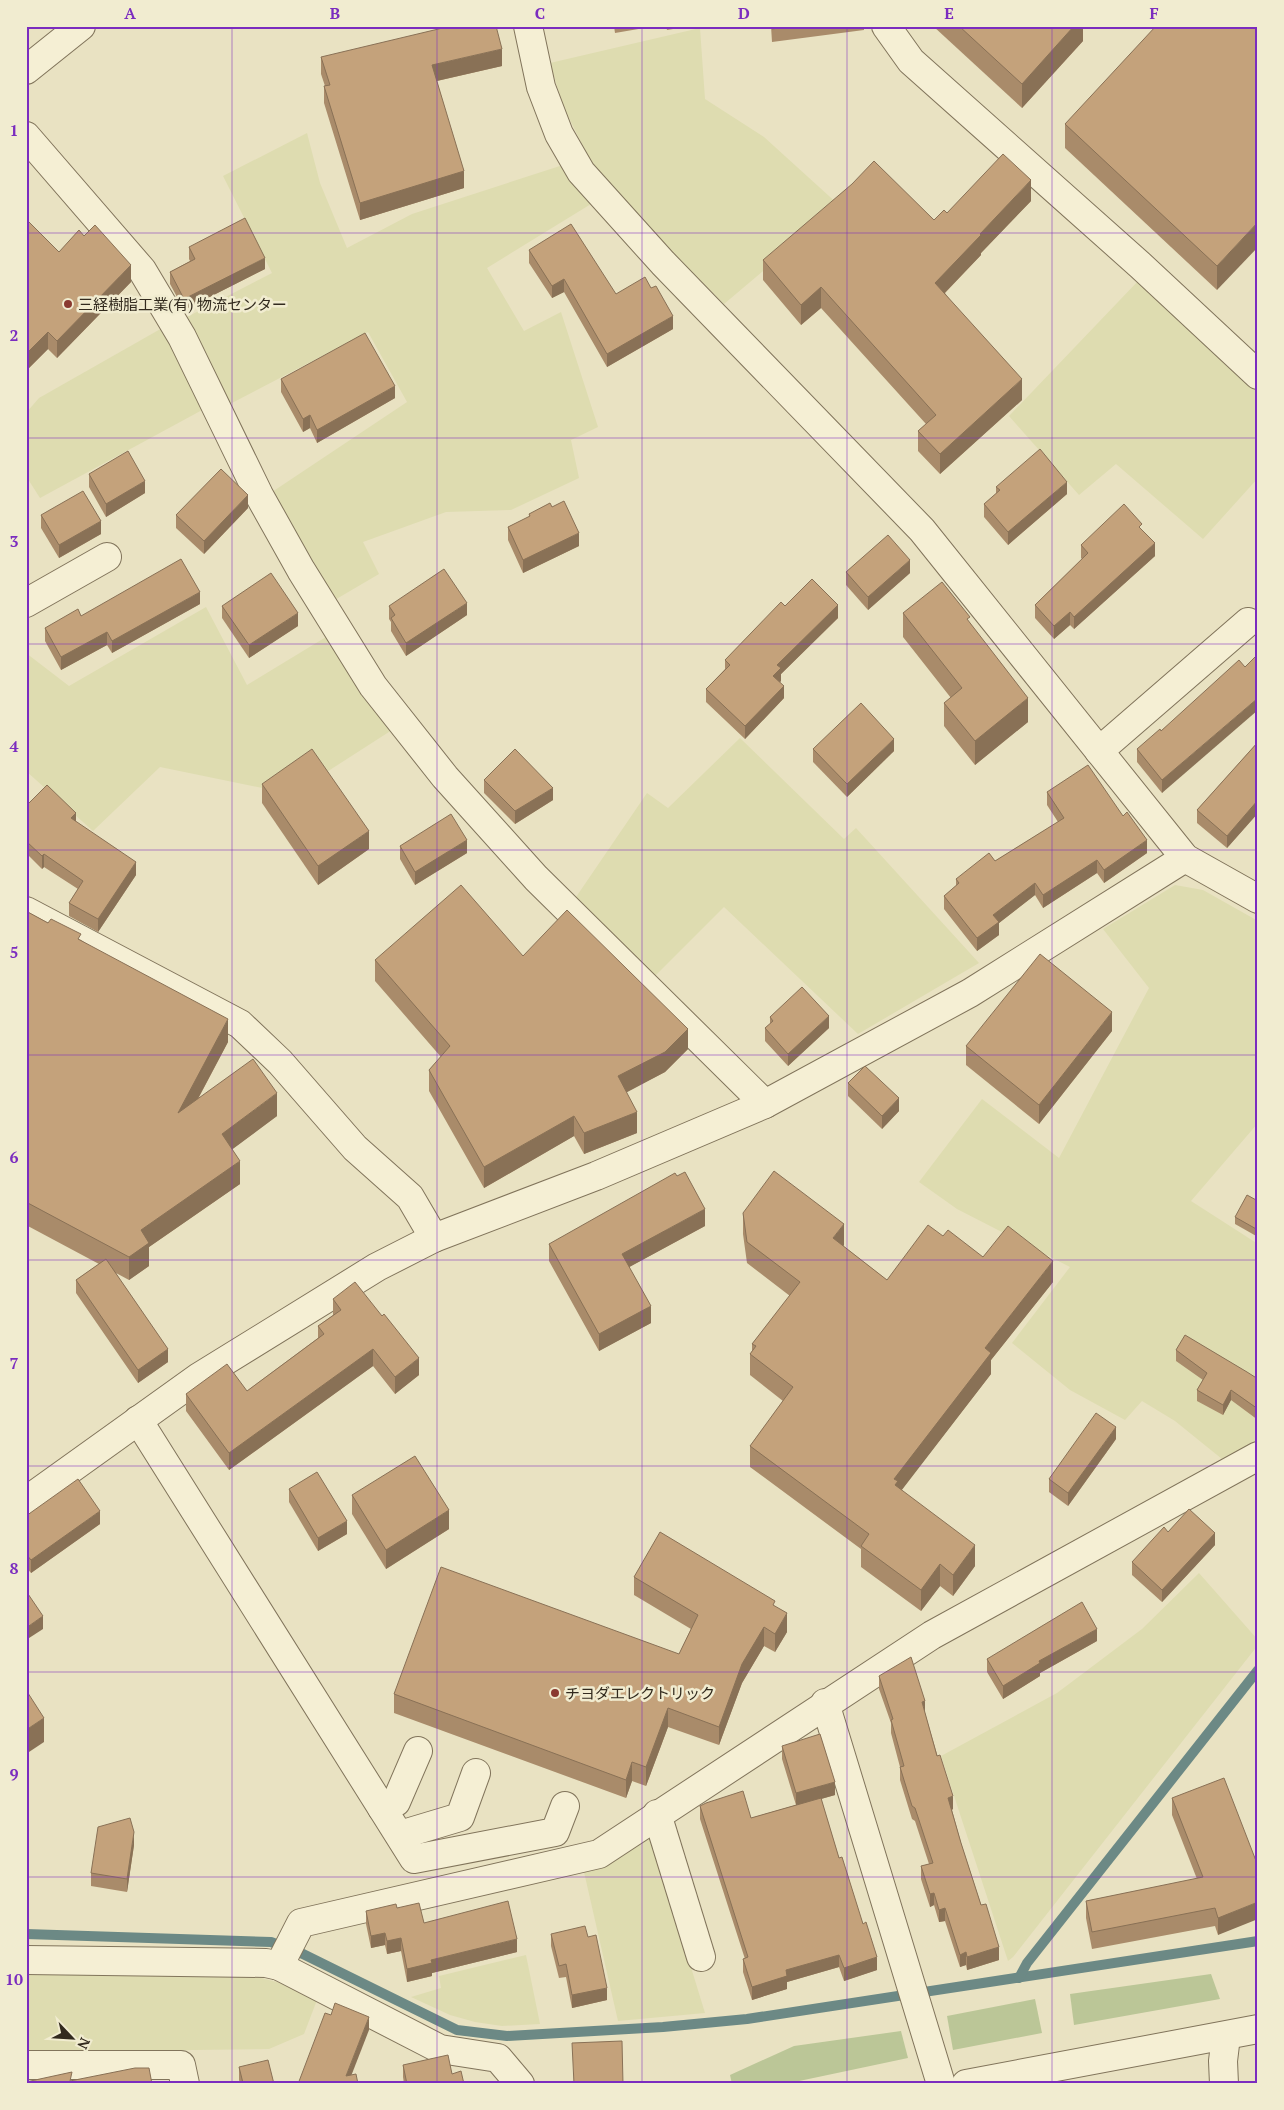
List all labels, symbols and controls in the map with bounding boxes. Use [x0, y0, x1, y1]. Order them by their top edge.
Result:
text: A [124, 2, 136, 24]
text: B [330, 2, 340, 24]
text: C [535, 2, 545, 24]
text: D [738, 2, 750, 24]
text: E [944, 2, 954, 24]
text: F [1149, 2, 1159, 24]
text: 1 [9, 119, 19, 141]
place label: 三経樹脂工業(有) 物流センター [78, 294, 287, 314]
marker: 三経樹脂工業(有) 物流センター [62, 298, 74, 310]
text: 2 [9, 324, 19, 346]
text: 3 [9, 530, 19, 552]
text: 4 [9, 735, 19, 757]
text: 5 [9, 941, 19, 963]
text: 6 [9, 1146, 19, 1168]
text: 7 [9, 1352, 19, 1374]
text: 8 [9, 1557, 19, 1579]
place label: チヨダエレクトリック [565, 1683, 715, 1703]
marker: チヨダエレクトリック [549, 1687, 561, 1699]
text: 9 [9, 1763, 19, 1785]
text: 10 [5, 1968, 23, 1990]
north arrow [48, 2012, 98, 2062]
text: N [73, 2035, 95, 2053]

